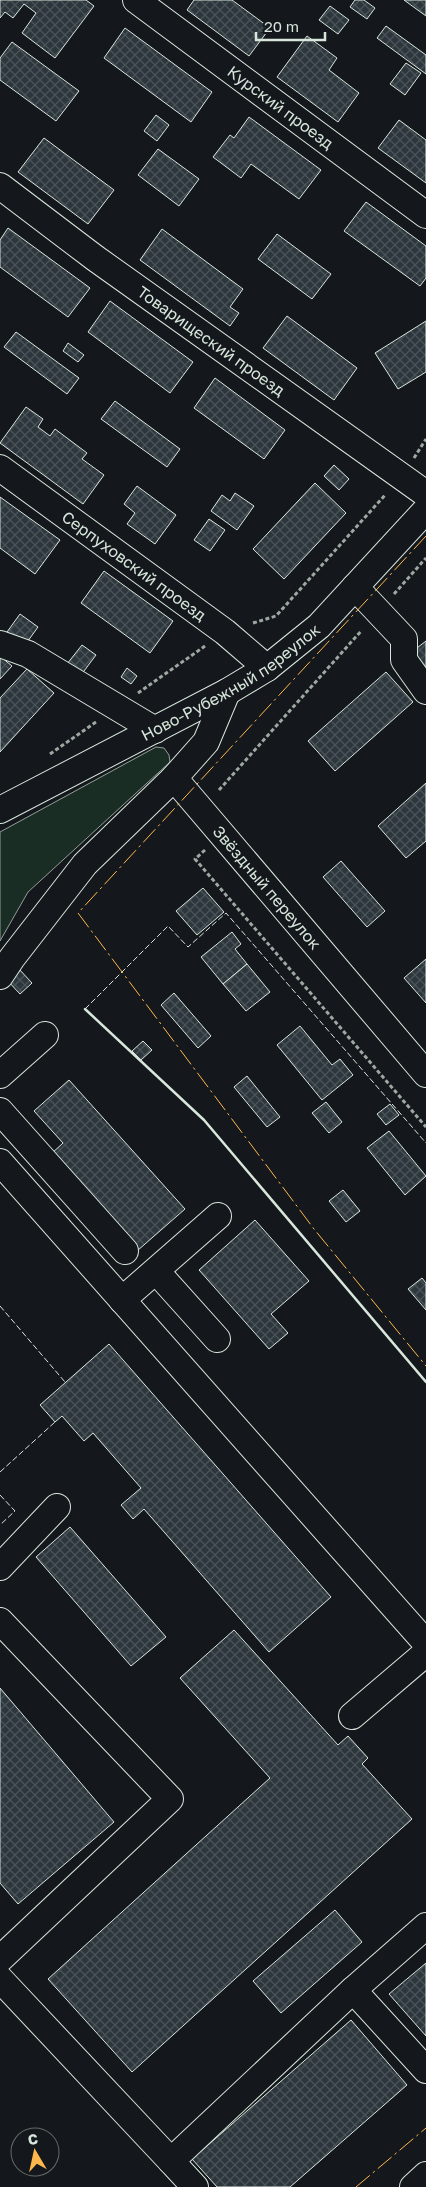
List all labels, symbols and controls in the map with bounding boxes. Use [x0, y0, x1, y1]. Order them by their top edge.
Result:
scale bar [256, 10, 325, 42]
text: 20 m [264, 17, 299, 35]
street label: Курский проезд [224, 61, 338, 153]
street label: Товарищеский проезд [134, 282, 289, 400]
street label: Серпуховский проезд [58, 507, 211, 625]
street label: Ново-Рубежный переулок [138, 619, 324, 745]
street label: Звёздный переулок [209, 821, 325, 953]
north arrow [10, 2127, 60, 2177]
text: С [27, 2129, 39, 2148]

